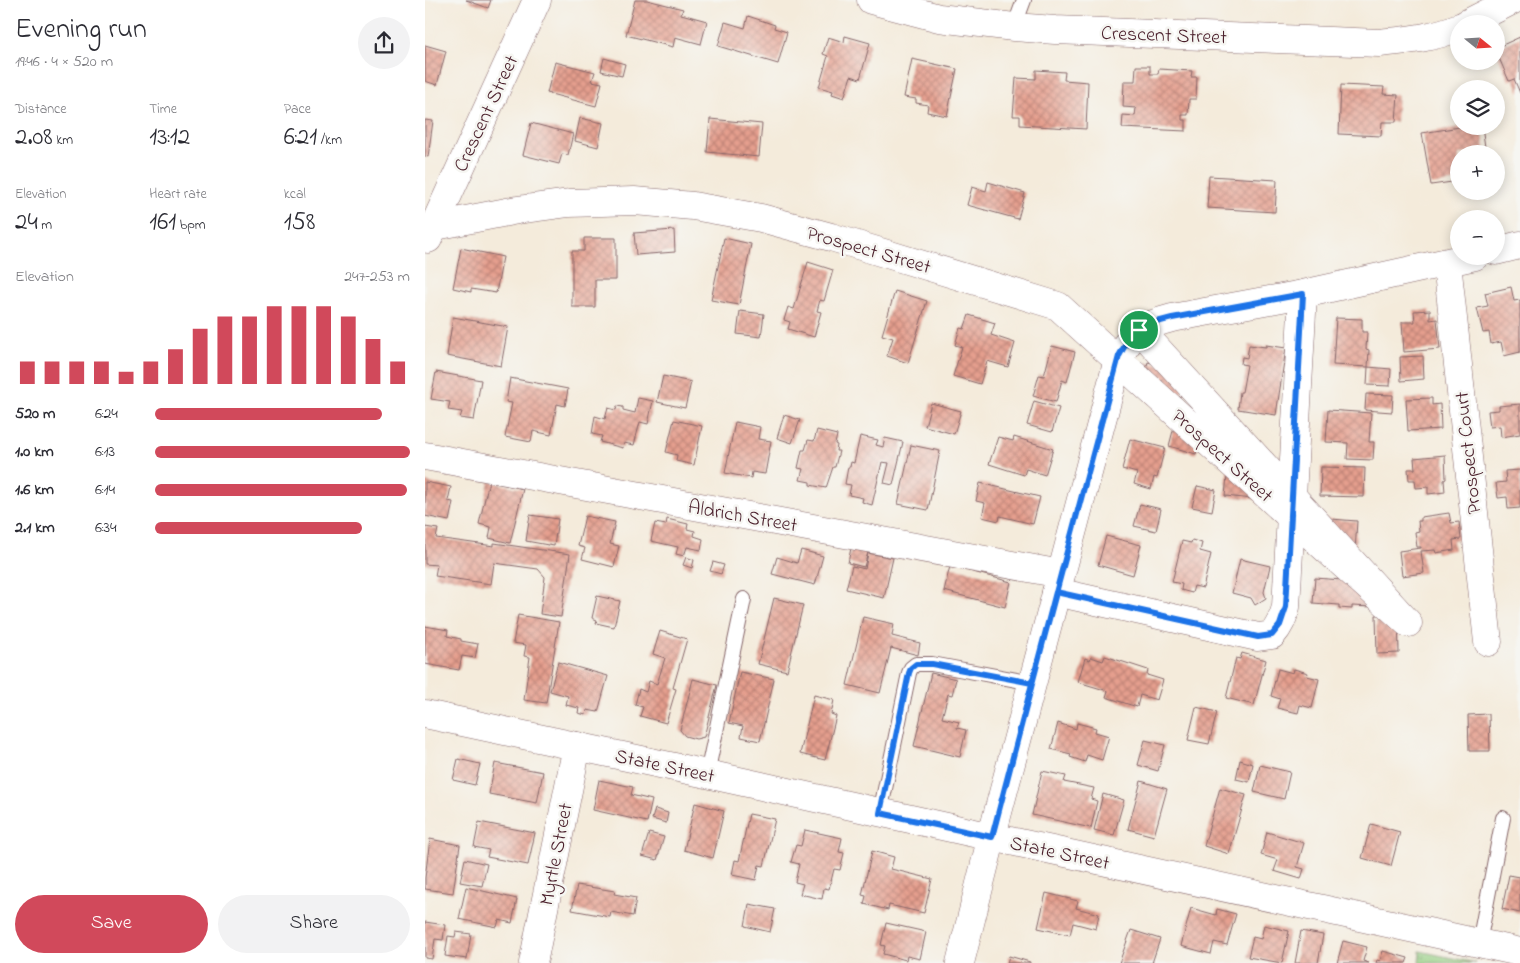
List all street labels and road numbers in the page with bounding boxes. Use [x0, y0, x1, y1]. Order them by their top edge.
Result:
street label: Crescent Street [1100, 20, 1228, 53]
street label: Crescent Street [447, 51, 527, 177]
street label: Prospect Street [803, 220, 934, 283]
street label: Prospect Court [1449, 390, 1490, 516]
street label: Prospect Street [1164, 403, 1279, 511]
street label: Aldrich Street [686, 494, 800, 541]
street label: State Street [612, 743, 717, 792]
street label: Myrtle Street [533, 800, 582, 908]
street label: State Street [1007, 830, 1112, 879]

